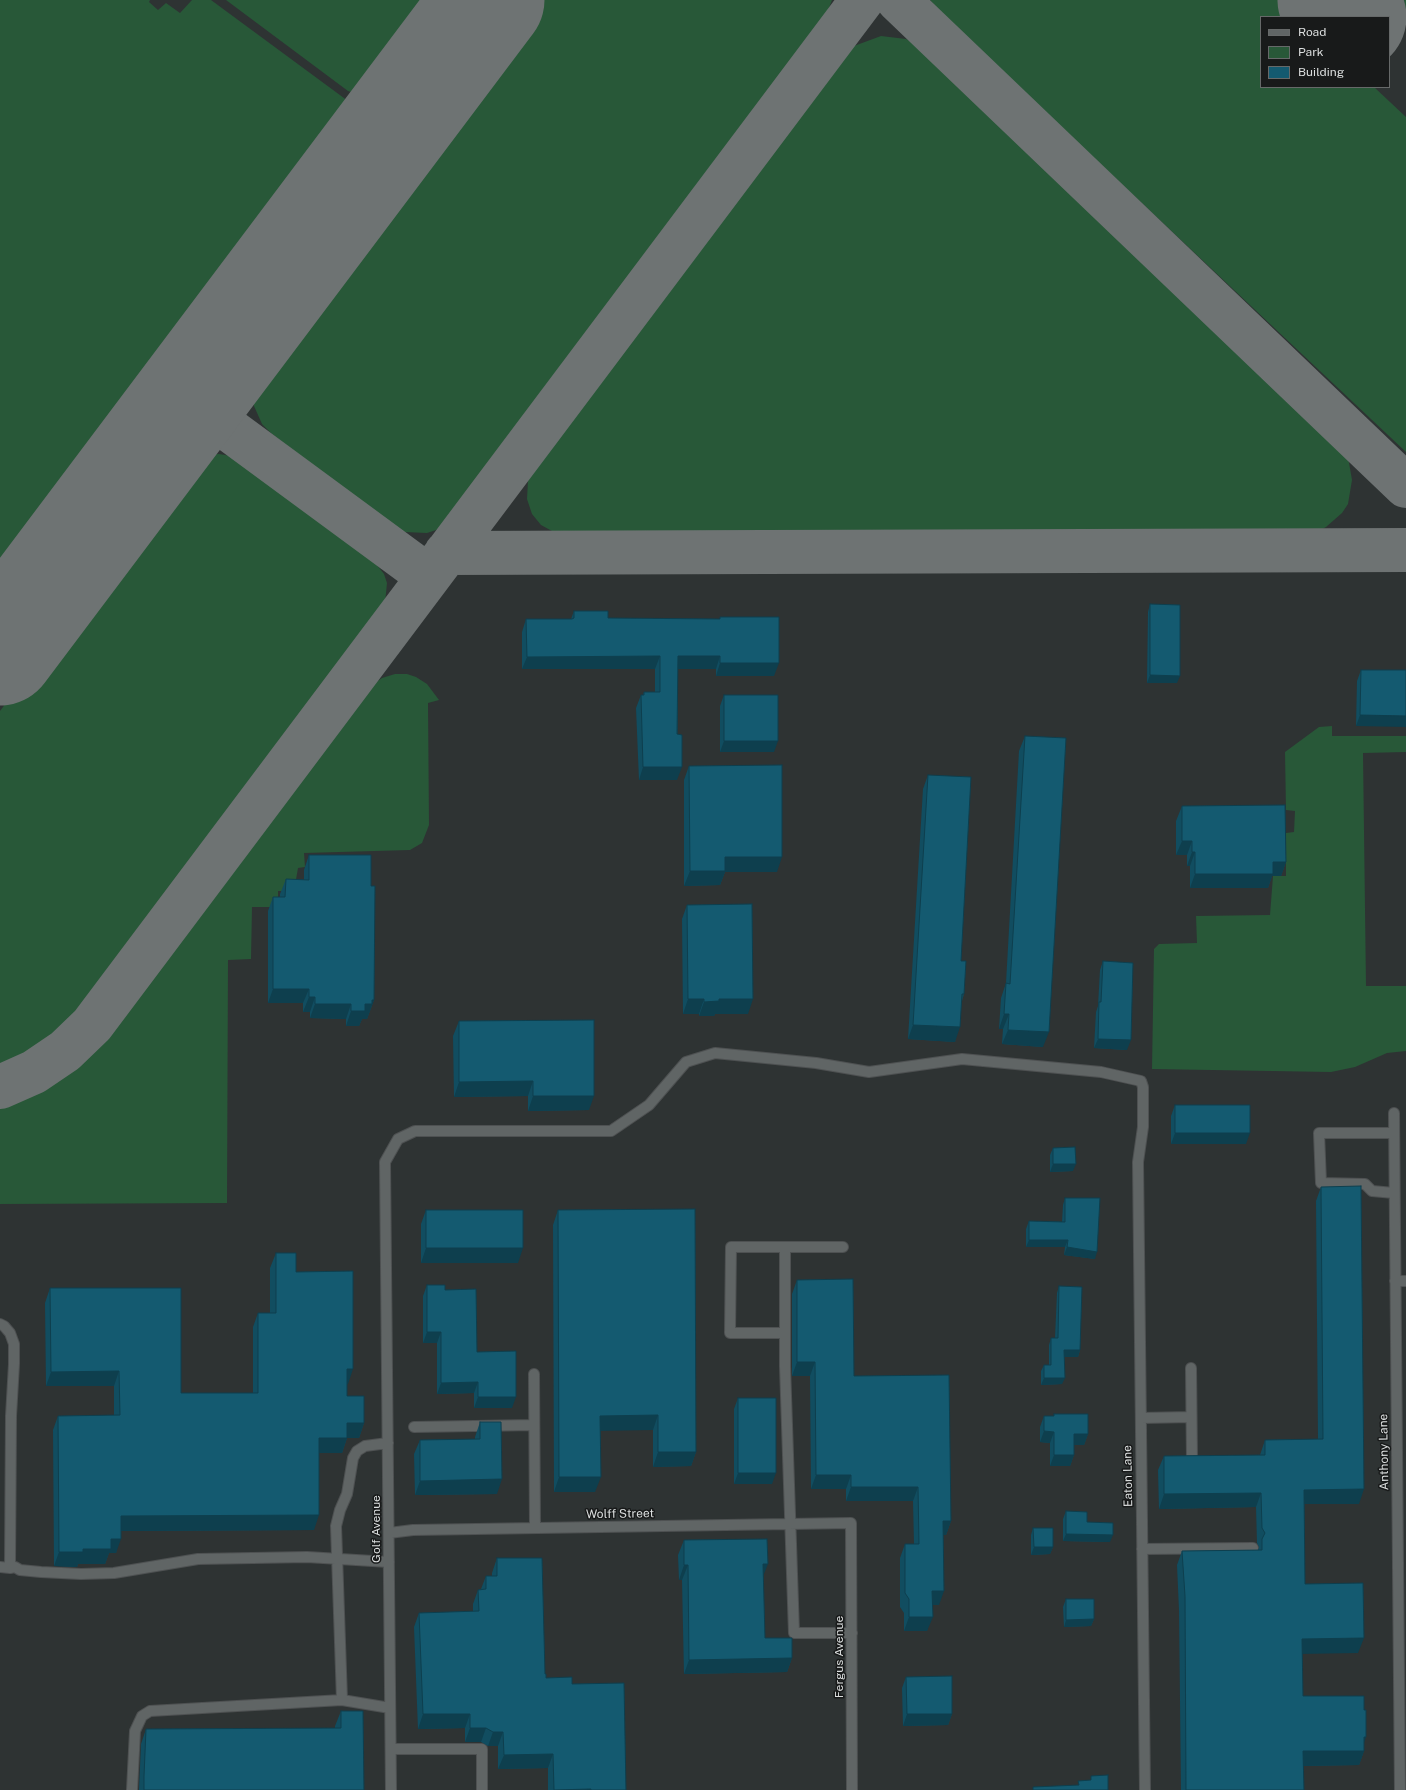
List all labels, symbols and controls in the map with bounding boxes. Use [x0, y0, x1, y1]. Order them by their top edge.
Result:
legend [1260, 16, 1390, 88]
text: Road [1298, 25, 1326, 39]
text: Park [1298, 45, 1324, 59]
text: Building [1298, 65, 1344, 79]
street label: Anthony Lane [1376, 1414, 1392, 1490]
street label: Eaton Lane [1120, 1445, 1136, 1507]
street label: Golf Avenue [369, 1495, 383, 1563]
street label: Wolff Street [586, 1506, 654, 1522]
street label: Fergus Avenue [832, 1616, 846, 1698]

